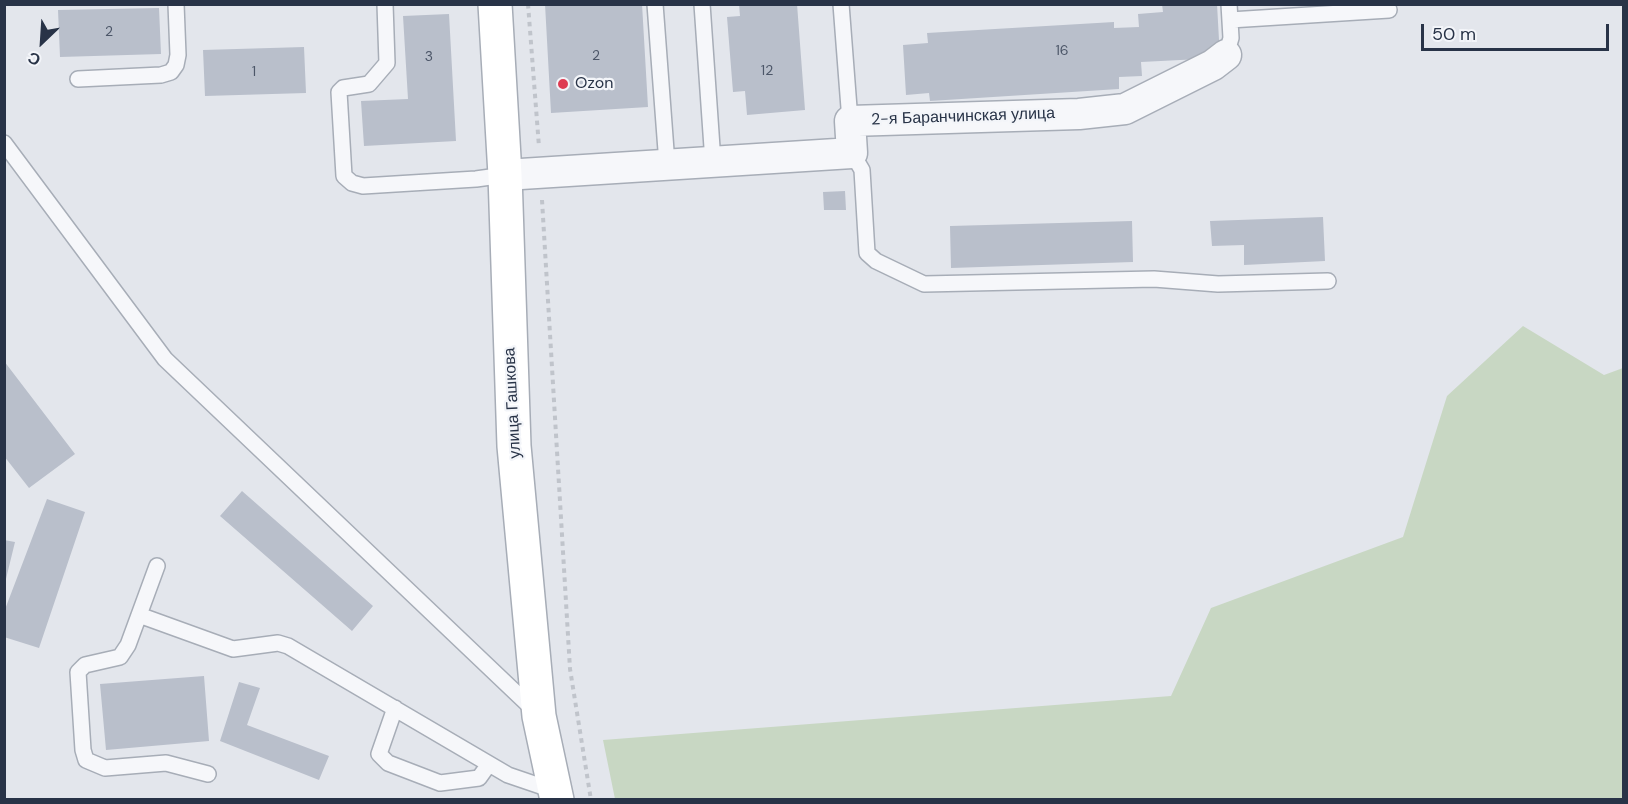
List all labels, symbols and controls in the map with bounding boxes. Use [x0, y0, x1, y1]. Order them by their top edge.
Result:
north arrow [12, 12, 72, 72]
scale bar [1424, 12, 1612, 50]
text: 50 m [1432, 22, 1476, 46]
house number: 2 [105, 24, 113, 40]
house number: 16 [1055, 43, 1069, 59]
text: С [25, 47, 44, 71]
house number: 2 [592, 48, 600, 64]
house number: 3 [425, 49, 433, 65]
house number: 12 [761, 63, 773, 79]
house number: 1 [252, 64, 256, 80]
place label: Ozon [575, 74, 613, 94]
marker: Ozon [556, 77, 570, 91]
street label: 2-я Баранчинская улица [871, 104, 1055, 130]
street label: улица Гашкова [501, 347, 525, 459]

